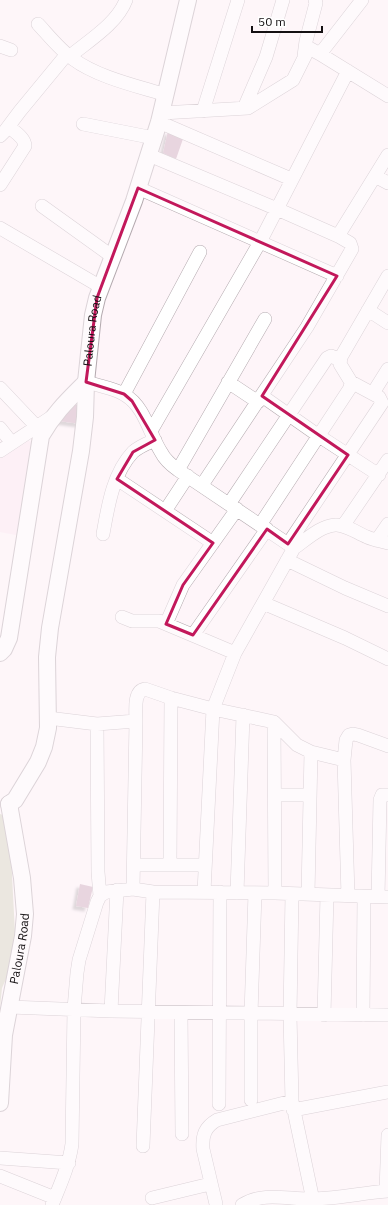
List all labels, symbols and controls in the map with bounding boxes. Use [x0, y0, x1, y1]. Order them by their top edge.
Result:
scale bar [252, 8, 322, 34]
text: 50 m [258, 14, 286, 29]
street label: Paloura Road [80, 294, 104, 367]
street label: Paloura Road [6, 912, 32, 985]

